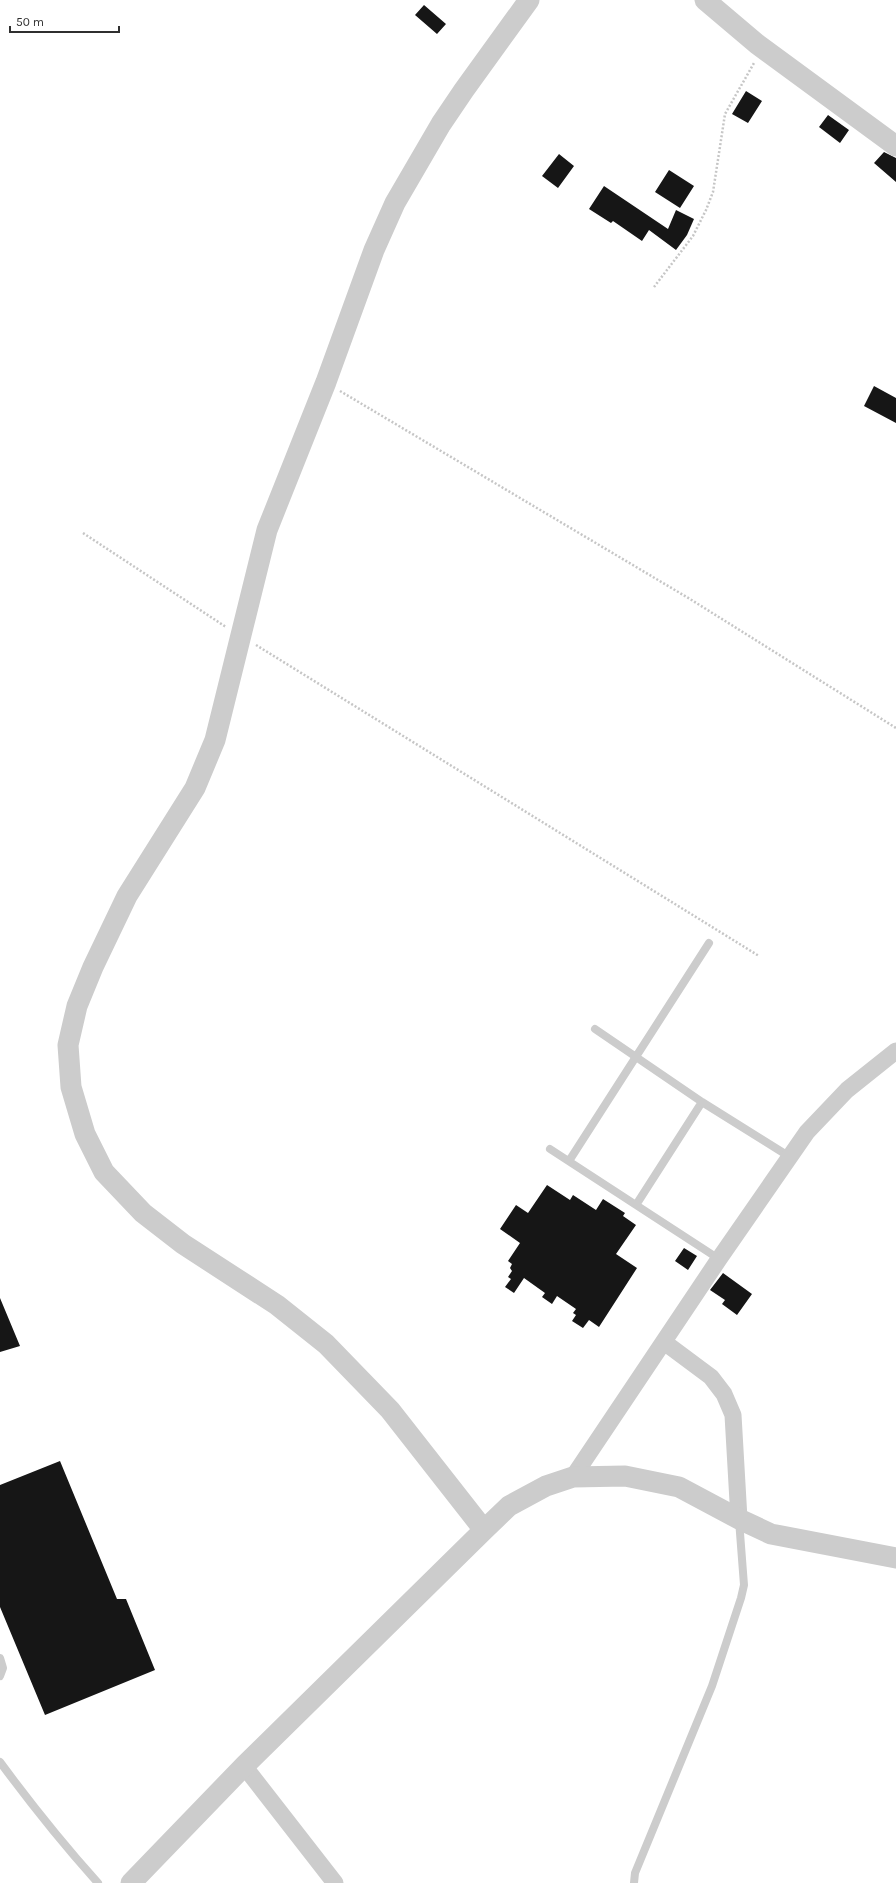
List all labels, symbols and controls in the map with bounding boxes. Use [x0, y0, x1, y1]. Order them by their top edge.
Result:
scale bar [10, 8, 119, 34]
text: 50 m [16, 15, 44, 29]

